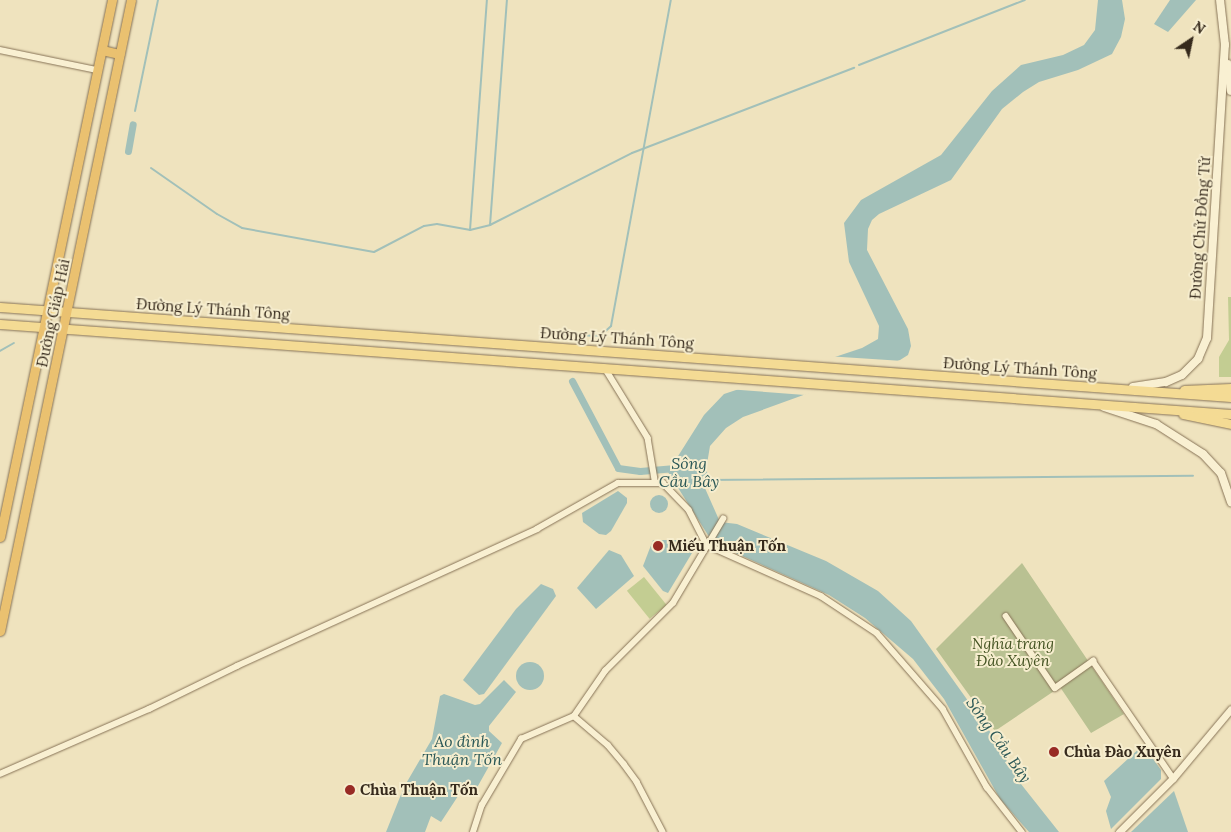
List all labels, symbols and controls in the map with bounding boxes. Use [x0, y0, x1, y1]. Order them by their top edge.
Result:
north arrow [1166, 15, 1216, 65]
text: N [1190, 17, 1209, 38]
street label: Đường Chử Đồng Tử [1186, 156, 1214, 300]
street label: Đường Giáp Hải [33, 257, 73, 369]
street label: Đường Lý Thánh Tông [136, 295, 290, 323]
street label: Đường Lý Thánh Tông [540, 324, 694, 352]
street label: Đường Lý Thánh Tông [943, 354, 1097, 382]
water label: Sông Cầu Bây [659, 453, 719, 491]
place label: Miếu Thuận Tốn [668, 537, 786, 555]
marker: Miếu Thuận Tốn [652, 540, 664, 552]
park label: Nghĩa trang Đào Xuyên [972, 634, 1054, 669]
water label: Sông Cầu Bây [962, 694, 1036, 786]
water label: Ao đình Thuận Tốn [422, 731, 502, 769]
place label: Chùa Đào Xuyên [1064, 743, 1181, 761]
marker: Chùa Đào Xuyên [1048, 746, 1060, 758]
place label: Chùa Thuận Tốn [360, 781, 478, 799]
marker: Chùa Thuận Tốn [344, 784, 356, 796]

